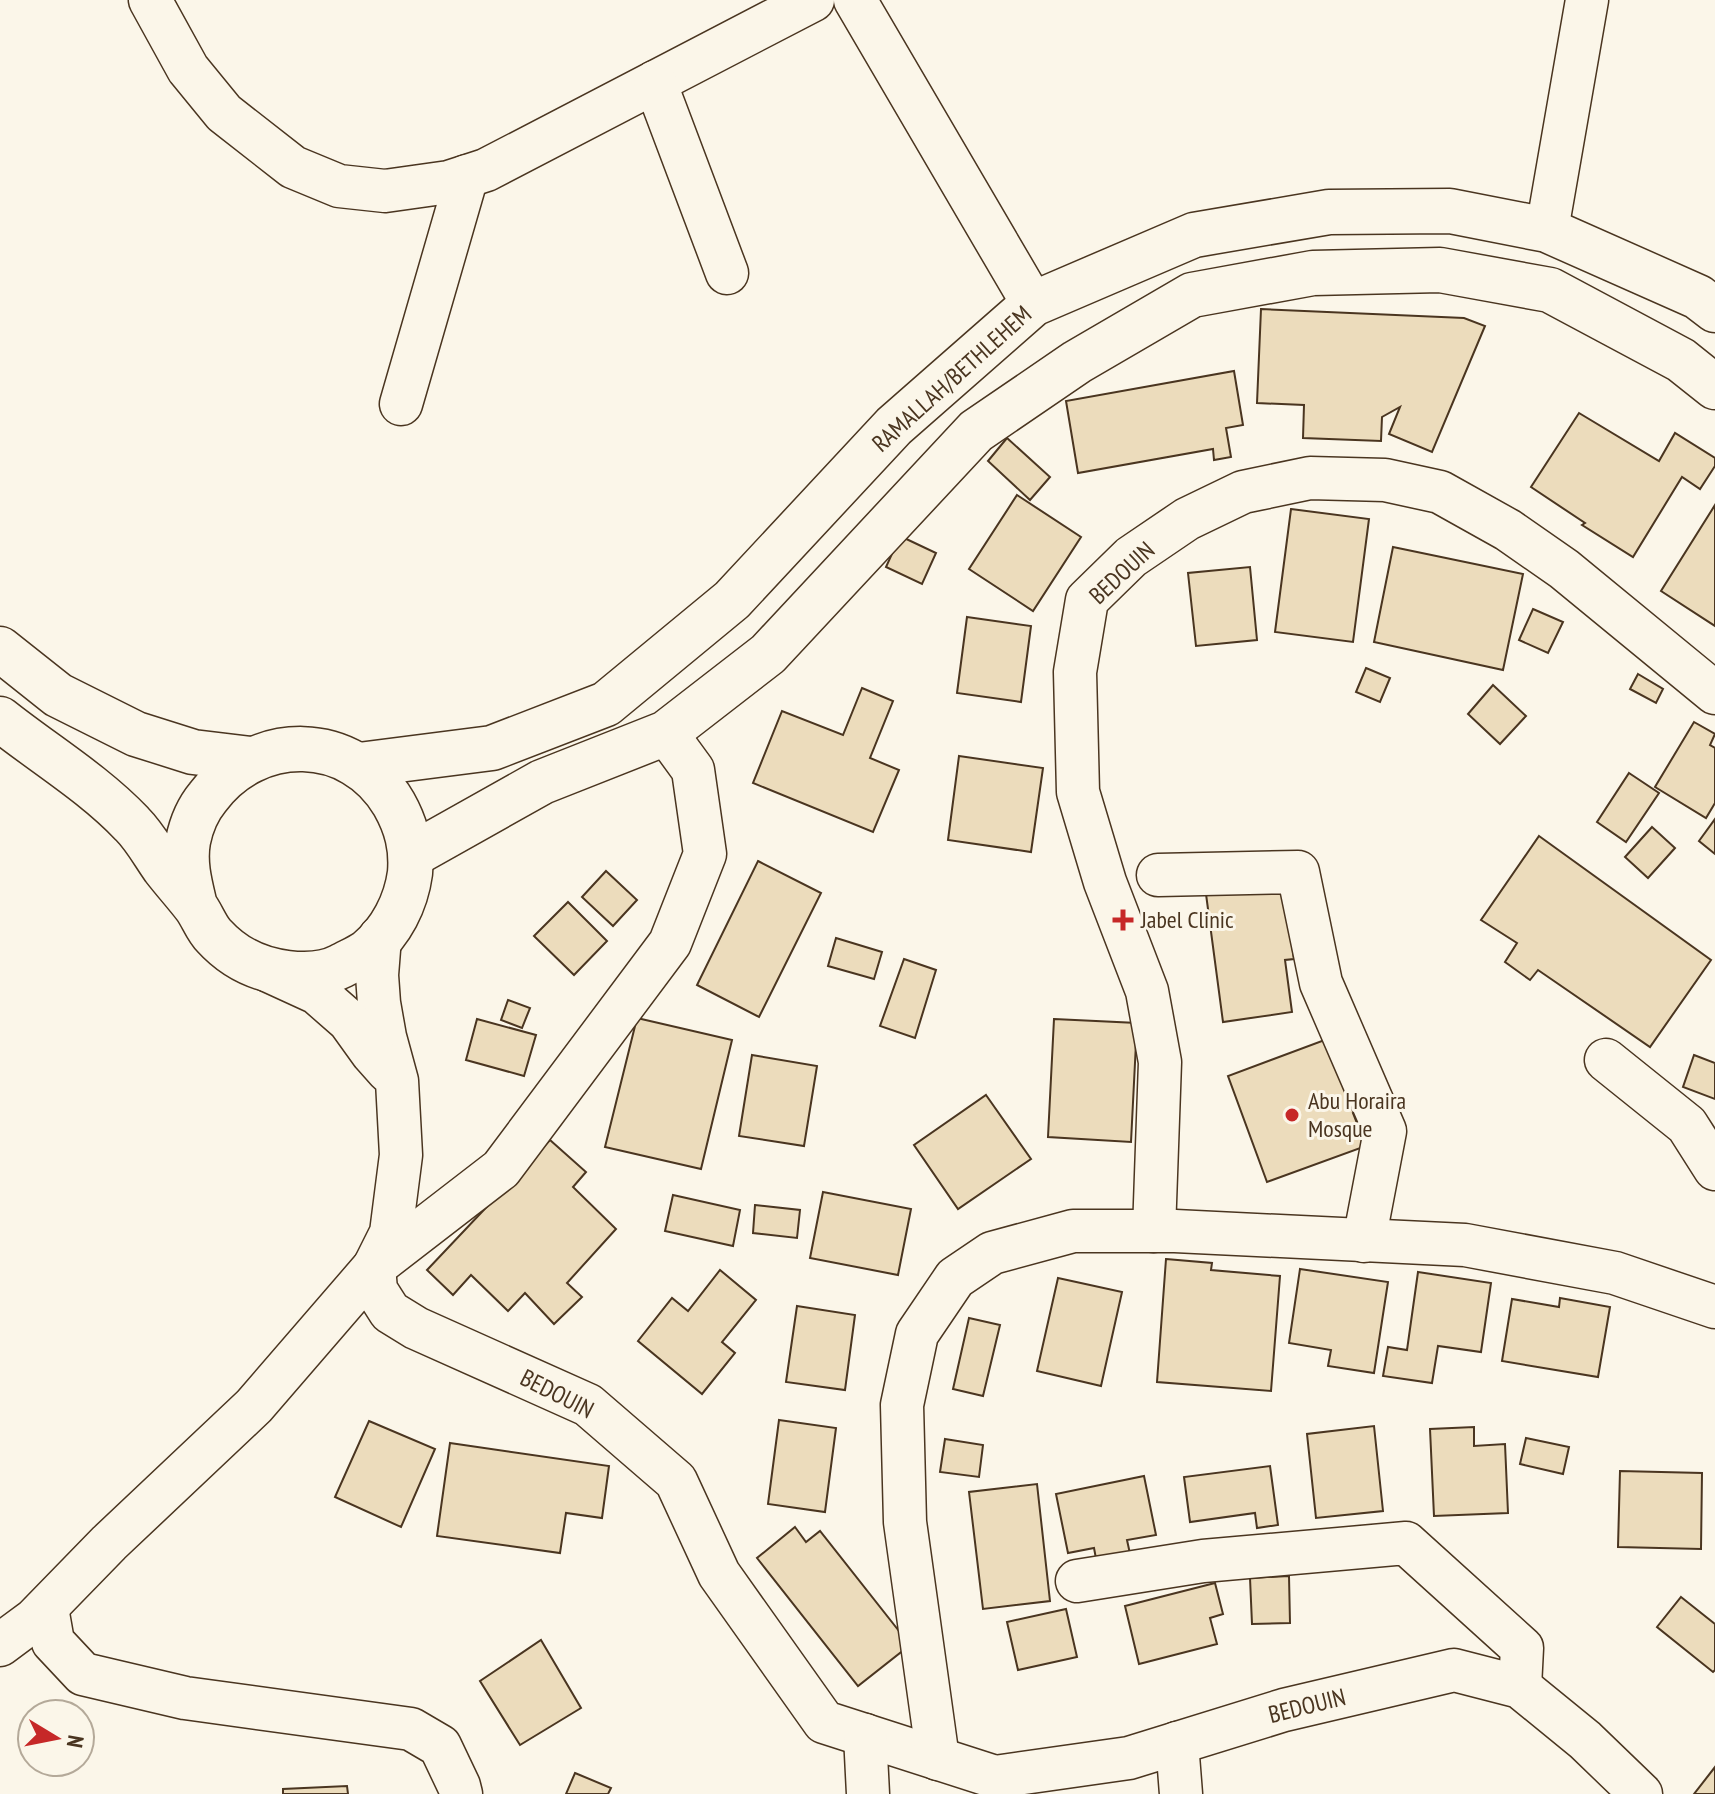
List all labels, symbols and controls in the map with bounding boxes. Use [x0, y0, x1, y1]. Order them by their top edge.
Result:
street label: RAMALLAH/BETHLEHEM [865, 299, 1038, 458]
street label: BEDOUIN [1082, 535, 1161, 611]
place label: Jabel Clinic [1140, 904, 1234, 935]
marker: Jabel Clinic [1112, 909, 1134, 931]
place label: Abu Horaira Mosque [1308, 1085, 1406, 1144]
marker: Abu Horaira Mosque [1283, 1106, 1301, 1124]
street label: BEDOUIN [515, 1362, 599, 1425]
street label: BEDOUIN [1265, 1681, 1349, 1730]
north arrow [16, 1698, 96, 1778]
text: N [61, 1733, 91, 1750]

